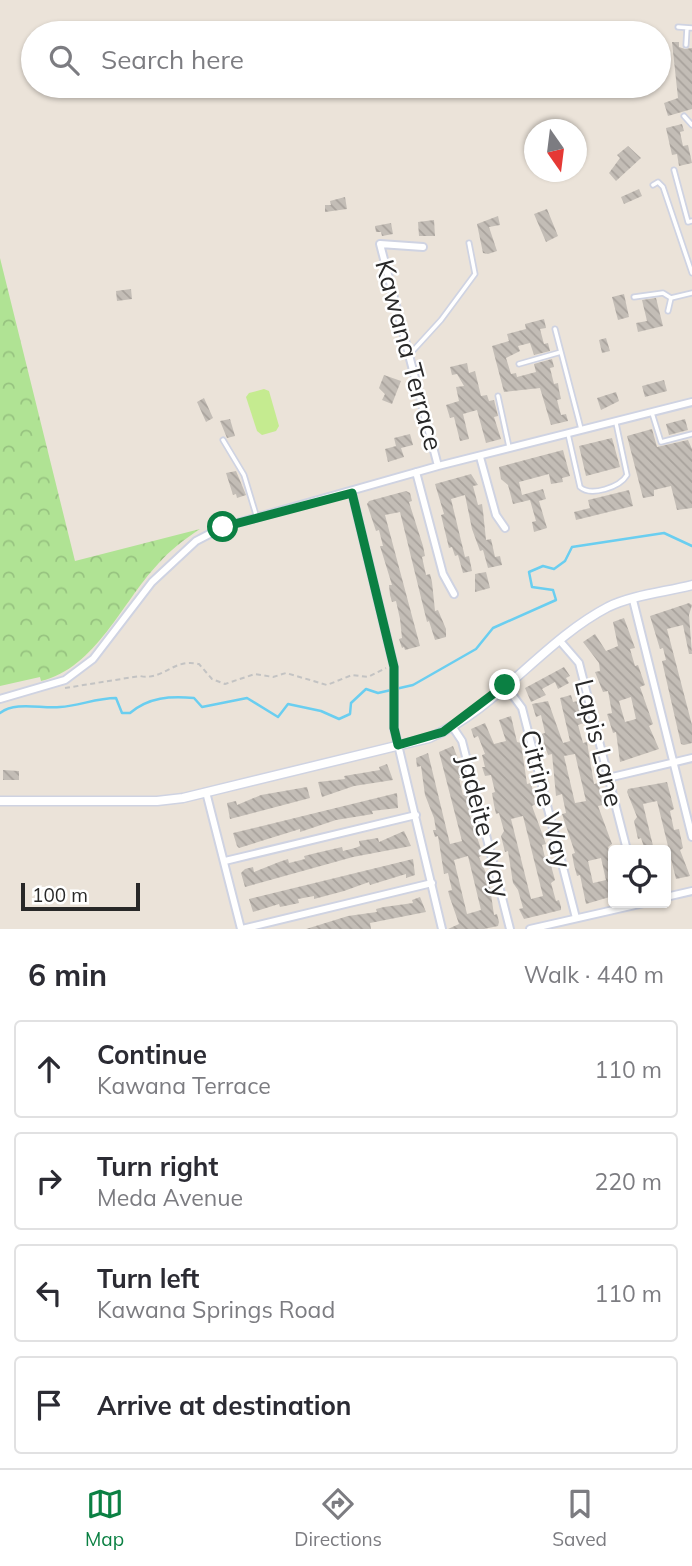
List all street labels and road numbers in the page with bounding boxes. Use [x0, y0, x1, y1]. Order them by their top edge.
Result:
street label: Kawana Terrace [368, 256, 451, 454]
street label: Lapis Lane [568, 676, 631, 810]
street label: Citrine Way [513, 726, 580, 872]
street label: Jadeite Way [451, 751, 518, 901]

